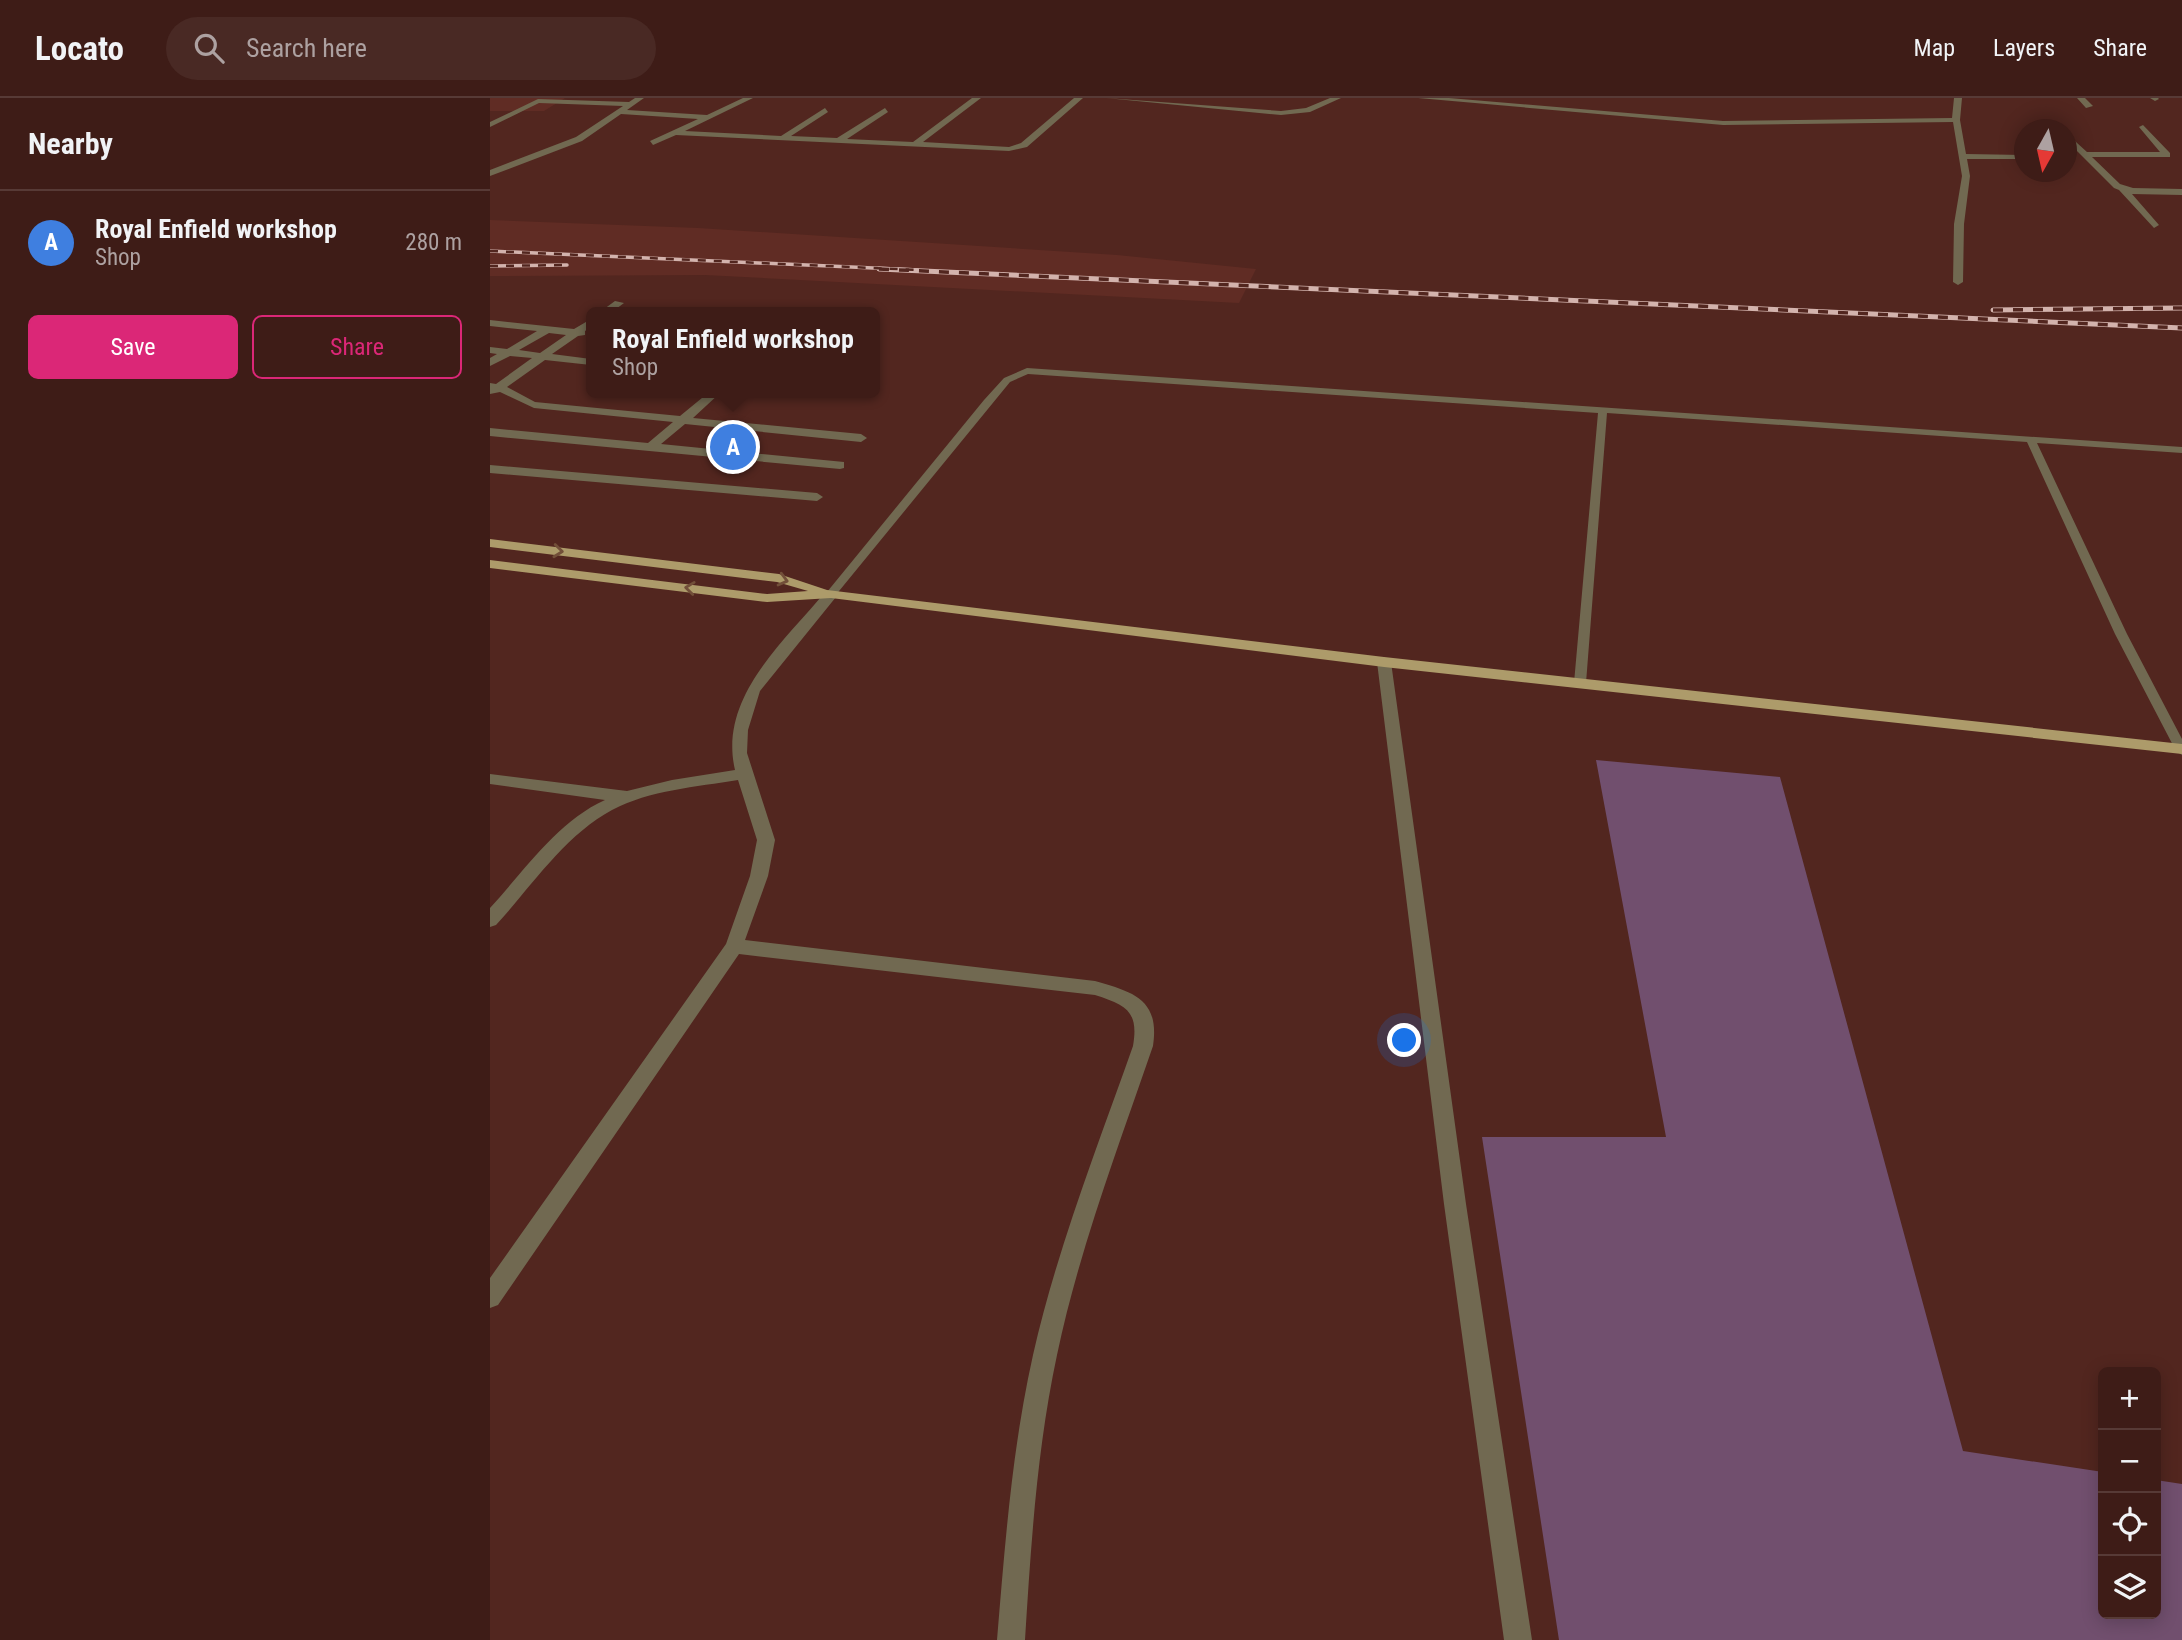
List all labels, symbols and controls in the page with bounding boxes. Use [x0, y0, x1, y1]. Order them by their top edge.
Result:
search box [166, 17, 656, 80]
text: Locato [35, 29, 124, 68]
icon: search [190, 29, 228, 67]
text: Search here [246, 33, 367, 63]
text: Map [1914, 34, 1955, 62]
text: Layers [1993, 34, 2055, 62]
text: Share [2093, 34, 2147, 62]
north arrow [2014, 119, 2077, 182]
text: Nearby [28, 126, 113, 161]
text: Royal Enfield workshop [95, 214, 337, 244]
text: A [44, 229, 58, 256]
text: 280 m [405, 229, 462, 256]
text: Shop [95, 244, 141, 271]
popup [586, 307, 880, 398]
button: Save [28, 315, 238, 379]
button: Share [252, 315, 462, 379]
text: Royal Enfield workshop [612, 324, 854, 354]
text: Shop [612, 354, 658, 381]
pin: A [710, 421, 756, 473]
one-way arrow [552, 543, 564, 558]
one-way arrow [777, 572, 789, 586]
one-way arrow [684, 581, 696, 596]
your location [1387, 1023, 1421, 1057]
map controls [2098, 1367, 2161, 1619]
button: + [2098, 1367, 2161, 1430]
button: − [2098, 1430, 2161, 1493]
button: locate [2098, 1493, 2161, 1556]
button: layers [2098, 1556, 2161, 1619]

